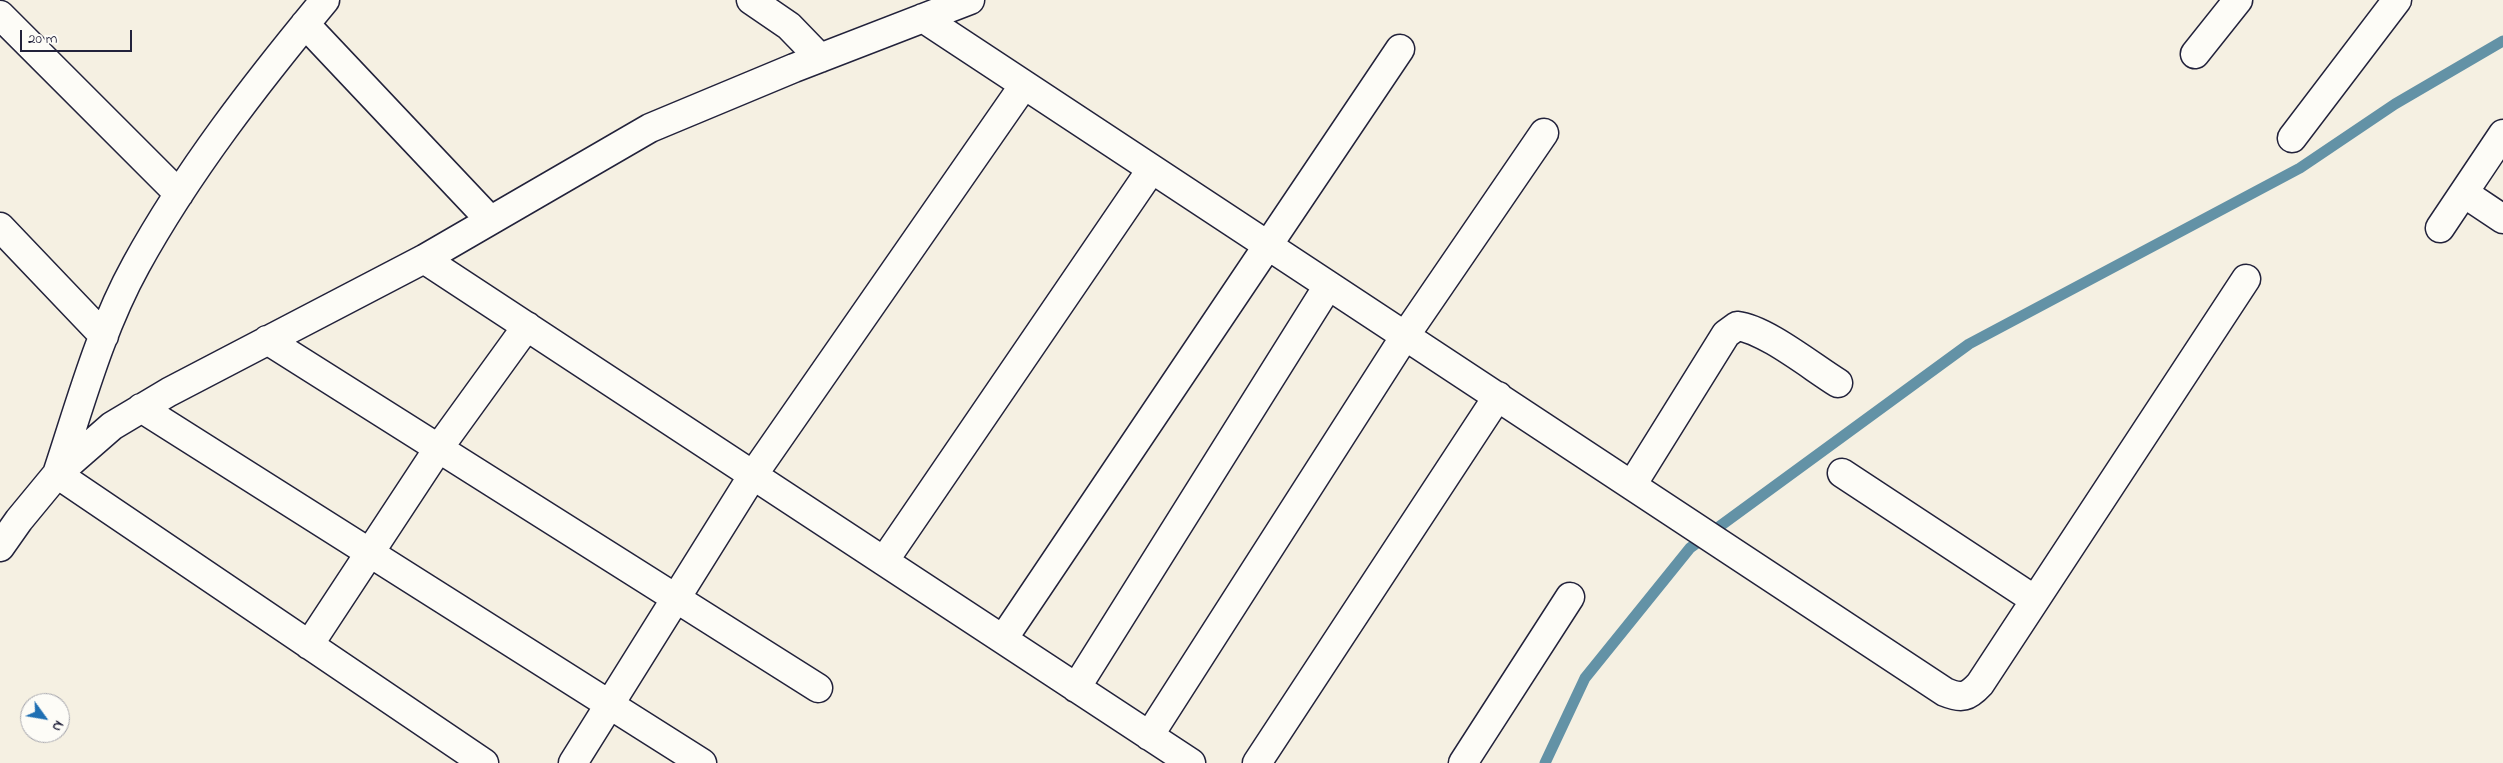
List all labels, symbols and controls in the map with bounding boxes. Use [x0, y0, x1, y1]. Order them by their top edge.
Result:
scale bar [22, 20, 135, 52]
text: 20 m [28, 28, 57, 50]
north arrow [20, 693, 70, 743]
text: N [46, 716, 69, 735]

